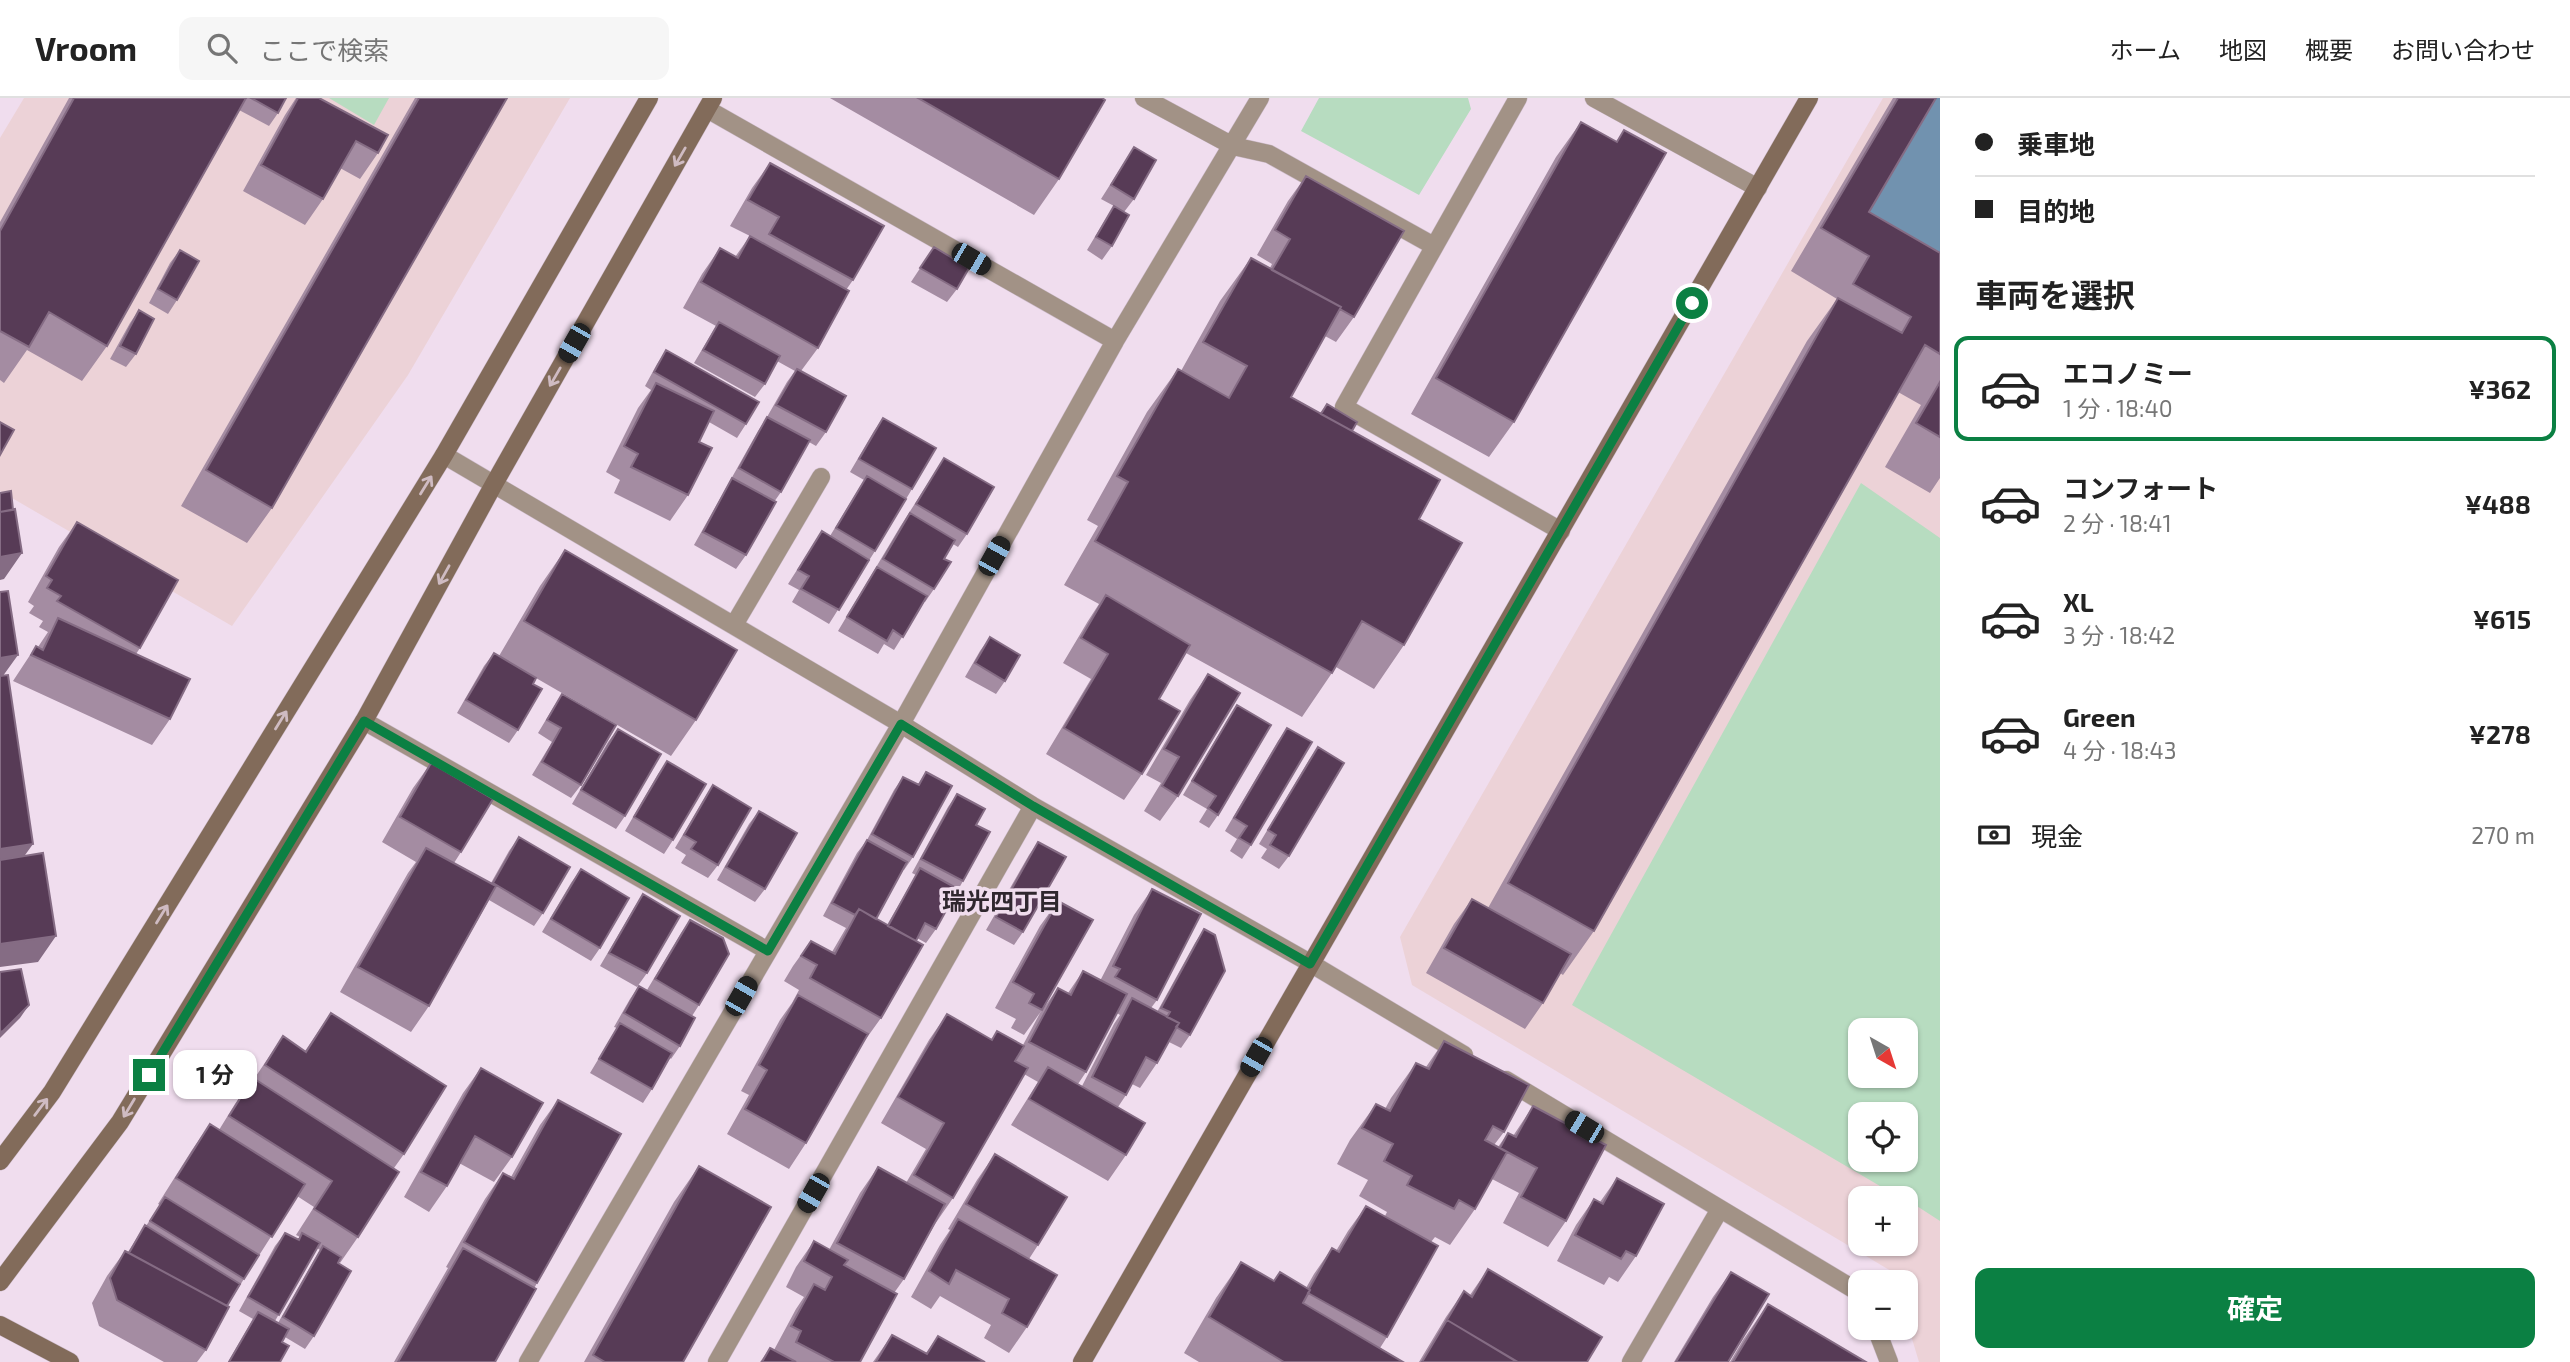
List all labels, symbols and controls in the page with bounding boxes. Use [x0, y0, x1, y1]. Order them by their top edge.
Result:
search box [179, 17, 669, 80]
text: Vroom [35, 28, 137, 68]
icon: search [203, 29, 241, 67]
text: ここで検索 [259, 34, 389, 65]
text: ホーム [2110, 35, 2181, 64]
text: 地図 [2219, 35, 2267, 64]
text: 概要 [2305, 35, 2353, 64]
text: お問い合わせ [2391, 35, 2535, 64]
text: 乗車地 [2017, 128, 2095, 159]
one-way arrow [673, 147, 687, 167]
text: 目的地 [2017, 195, 2095, 226]
car [948, 239, 995, 279]
text: 車両を選択 [1975, 275, 2135, 313]
route start [1676, 287, 1708, 319]
car [555, 320, 594, 366]
icon: car [1979, 357, 2042, 420]
text: エコノミー [2063, 357, 2193, 388]
one-way arrow [548, 366, 562, 386]
text: ¥362 [2469, 373, 2531, 404]
text: 1 分 · 18:40 [2063, 394, 2173, 422]
icon: car [1979, 472, 2042, 535]
text: コンフォート [2063, 472, 2218, 503]
one-way arrow [419, 475, 433, 495]
text: ¥488 [2465, 488, 2531, 519]
text: 2 分 · 18:41 [2063, 509, 2172, 537]
car [975, 533, 1014, 579]
one-way arrow [437, 564, 450, 585]
text: XL [2063, 586, 2094, 617]
icon: car [1979, 587, 2042, 650]
text: ¥615 [2473, 603, 2531, 634]
text: 3 分 · 18:42 [2063, 621, 2175, 649]
text: Green [2063, 701, 2136, 732]
icon: car [1979, 702, 2042, 765]
one-way arrow [274, 711, 288, 731]
text: ¥278 [2469, 718, 2531, 749]
text: 4 分 · 18:43 [2063, 736, 2176, 764]
icon: cash [1975, 816, 2013, 854]
text: 現金 [2031, 820, 2083, 851]
text: 270 m [2471, 821, 2535, 849]
district label: 瑞光四丁目 [942, 886, 1062, 915]
one-way arrow [155, 904, 169, 924]
car [722, 973, 761, 1019]
north arrow [1848, 1018, 1918, 1088]
map controls [1848, 1018, 1918, 1340]
car [1237, 1034, 1276, 1080]
callout: 1 分 [174, 1051, 258, 1100]
route end [133, 1059, 165, 1091]
text: 1 分 [196, 1060, 234, 1088]
one-way arrow [33, 1097, 48, 1116]
one-way arrow [122, 1098, 136, 1118]
button: locate [1848, 1102, 1918, 1172]
car [1561, 1107, 1608, 1147]
car [794, 1170, 833, 1216]
button: + [1848, 1186, 1918, 1256]
button: 確定 [1975, 1268, 2535, 1348]
button: − [1848, 1270, 1918, 1340]

